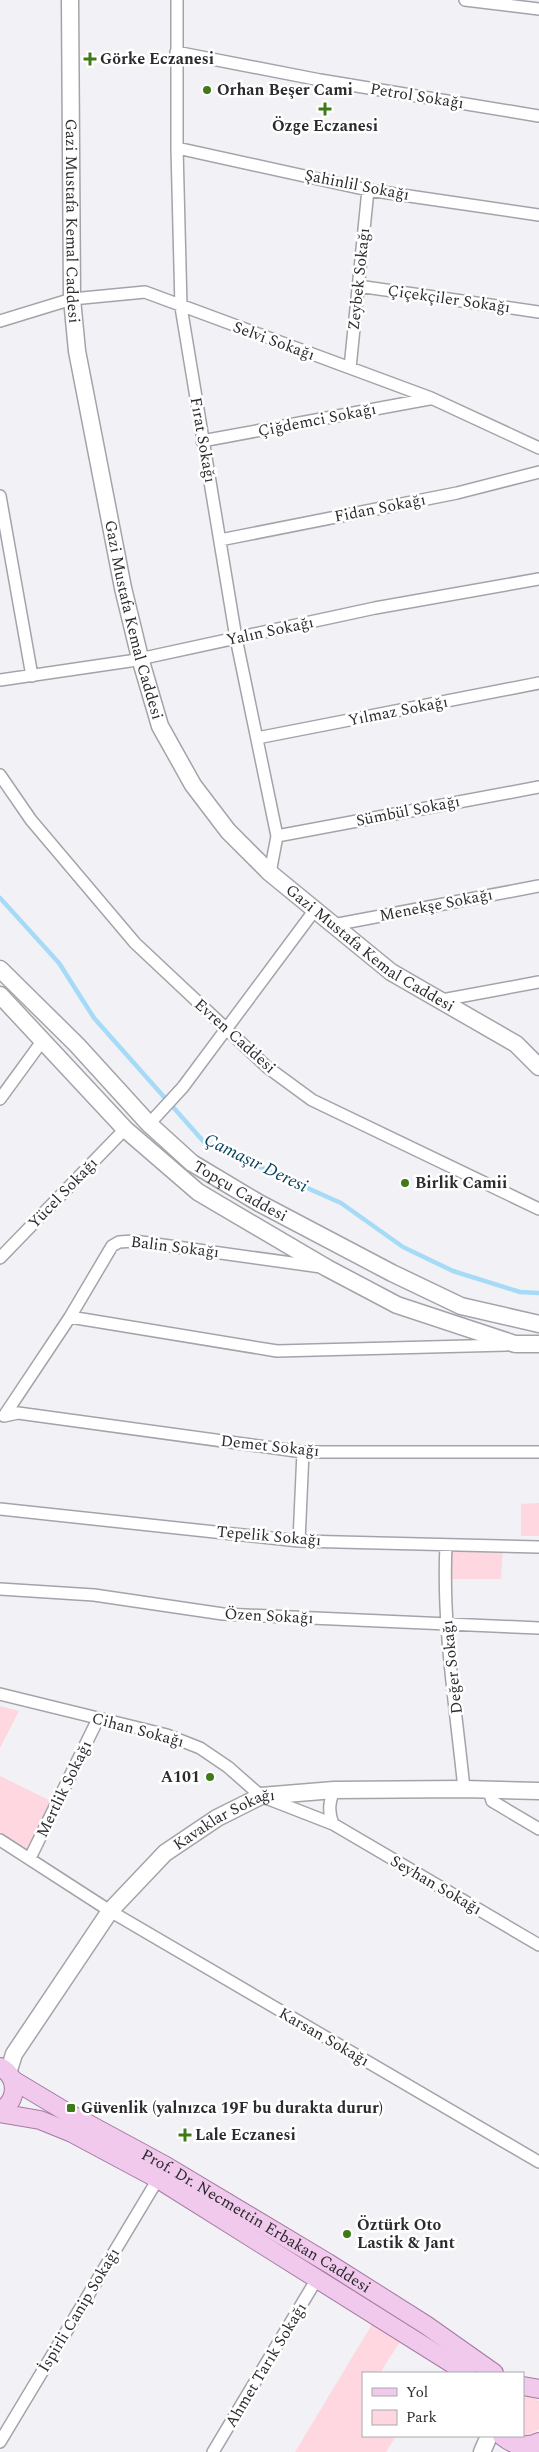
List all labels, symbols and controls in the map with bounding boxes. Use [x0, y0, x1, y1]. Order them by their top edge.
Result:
place label: Görke Eczanesi [100, 47, 214, 71]
marker: Görke Eczanesi [84, 53, 96, 65]
street label: Petrol Sokağı [368, 77, 466, 115]
place label: Orhan Beşer Cami [217, 78, 353, 102]
marker: Orhan Beşer Cami [201, 84, 213, 96]
marker: Özge Eczanesi [319, 103, 331, 115]
place label: Özge Eczanesi [272, 114, 378, 138]
street label: Gazi Mustafa Kemal Caddesi [59, 119, 86, 324]
street label: Şahinlil Sokağı [303, 163, 411, 207]
street label: Zeybek Sokağı [342, 227, 376, 331]
street label: Çiçekçiler Sokağı [386, 279, 512, 319]
street label: Selvi Sokağı [230, 315, 318, 367]
street label: Fırat Sokağı [184, 395, 222, 485]
street label: Çiğdemci Sokağı [256, 397, 378, 443]
street label: Fidan Sokağı [332, 487, 428, 529]
street label: Gazi Mustafa Kemal Caddesi [98, 518, 169, 722]
street label: Yalın Sokağı [224, 610, 316, 652]
street label: Yılmaz Sokağı [346, 690, 450, 732]
street label: Sümbül Sokağı [354, 789, 462, 833]
street label: Gazi Mustafa Kemal Caddesi [280, 878, 459, 1018]
street label: Menekşe Sokağı [377, 882, 495, 928]
street label: Evren Caddesi [189, 993, 281, 1079]
water label: Çamaşır Deresi [199, 1126, 313, 1200]
street label: Yücel Sokağı [23, 1152, 103, 1234]
street label: Topçu Caddesi [189, 1154, 292, 1228]
place label: Birlik Camii [415, 1171, 507, 1195]
marker: Birlik Camii [399, 1177, 411, 1189]
street label: Balin Sokağı [129, 1230, 221, 1264]
street label: Demet Sokağı [220, 1429, 320, 1463]
street label: Tepelik Sokağı [216, 1519, 322, 1553]
street label: Özen Sokağı [224, 1602, 314, 1630]
street label: Değer Sokağı [435, 1619, 469, 1715]
street label: Cihan Sokağı [89, 1706, 187, 1754]
street label: Mertlik Sokağı [30, 1736, 98, 1842]
place label: A101 [161, 1765, 200, 1789]
marker: A101 [204, 1771, 216, 1783]
street label: Kavaklar Sokağı [168, 1783, 276, 1856]
street label: Seyhan Sokağı [386, 1849, 486, 1921]
street label: Karsan Sokağı [274, 2001, 374, 2073]
place label: Güvenlik (yalnızca 19F bu durakta durur) [81, 2096, 383, 2120]
marker: Güvenlik (yalnızca 19F bu durakta durur) [65, 2102, 77, 2114]
place label: Lale Eczanesi [195, 2123, 296, 2147]
marker: Lale Eczanesi [179, 2129, 191, 2141]
street label: Prof. Dr. Necmettin Erbakan Caddesi [137, 2143, 376, 2299]
place label: Öztürk Oto Lastik & Jant [357, 2213, 455, 2255]
marker: Öztürk Oto Lastik & Jant [341, 2228, 353, 2240]
street label: İspirli Canip Sokağı [32, 2243, 126, 2377]
street label: Ahmet Tarık Sokağı [219, 2298, 313, 2432]
legend [362, 2372, 524, 2437]
text: Yol [406, 2381, 428, 2404]
text: Park [406, 2406, 437, 2429]

